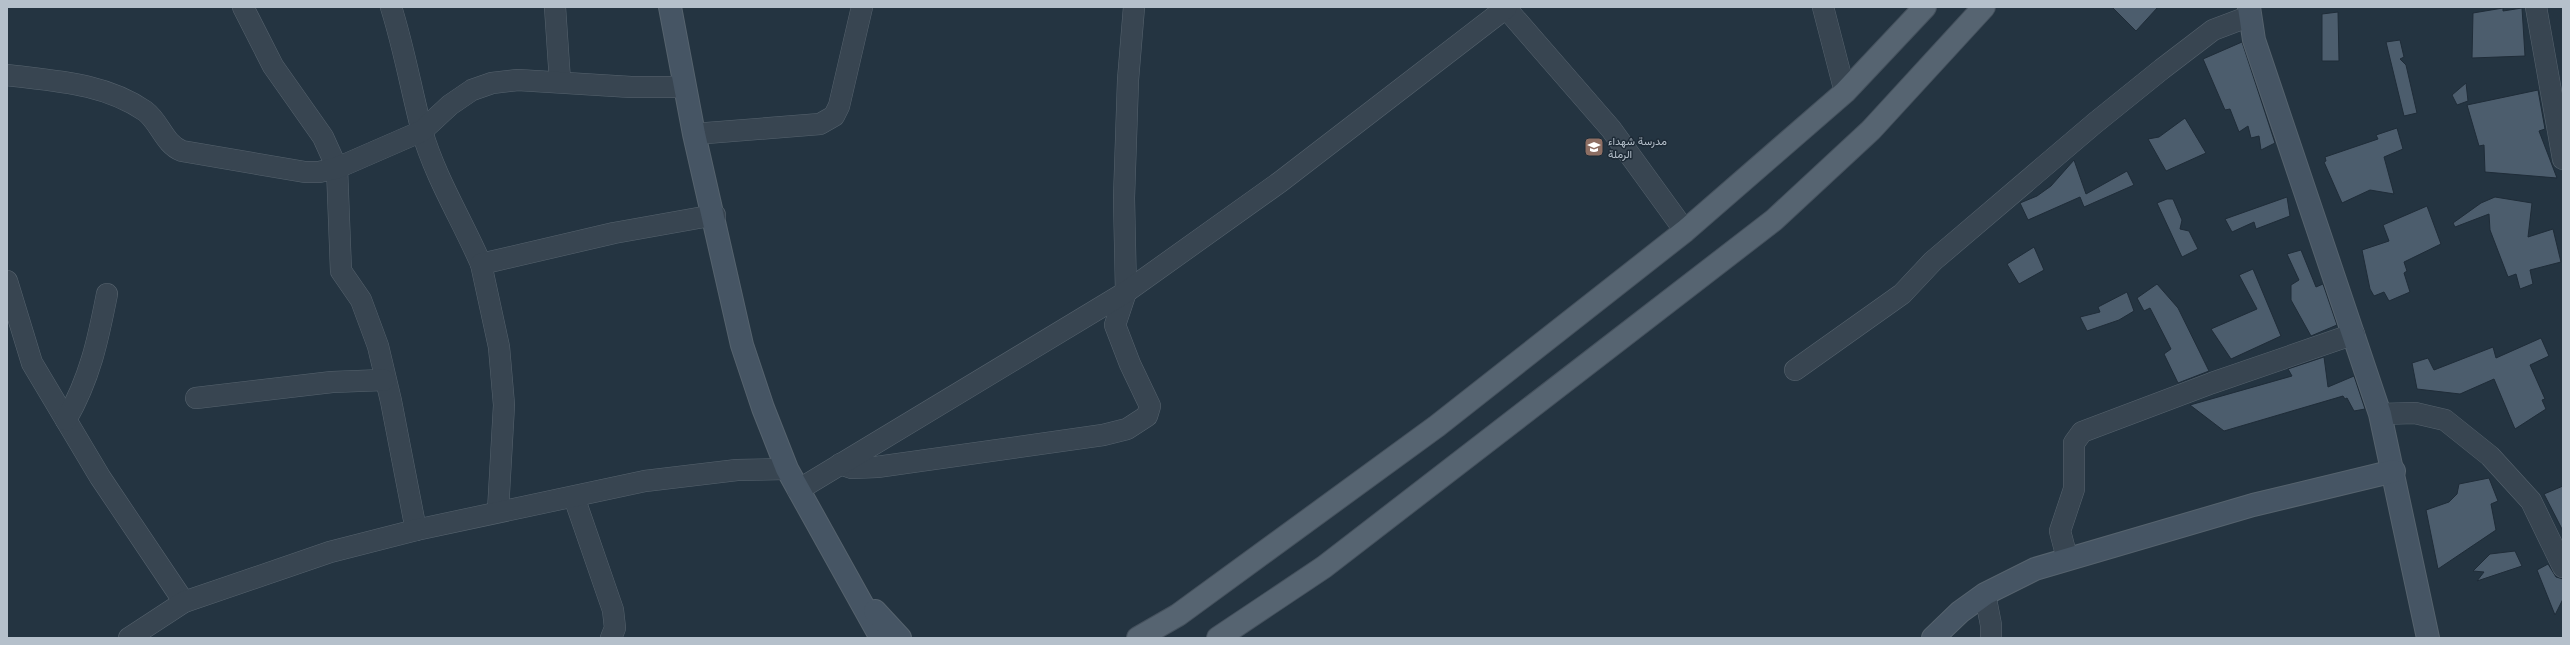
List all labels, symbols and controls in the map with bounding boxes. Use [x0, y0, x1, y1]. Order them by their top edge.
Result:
place label: مدرسة شهداء الرملة [1608, 134, 1667, 161]
school or university icon: مدرسة شهداء الرملة [1583, 136, 1605, 158]

